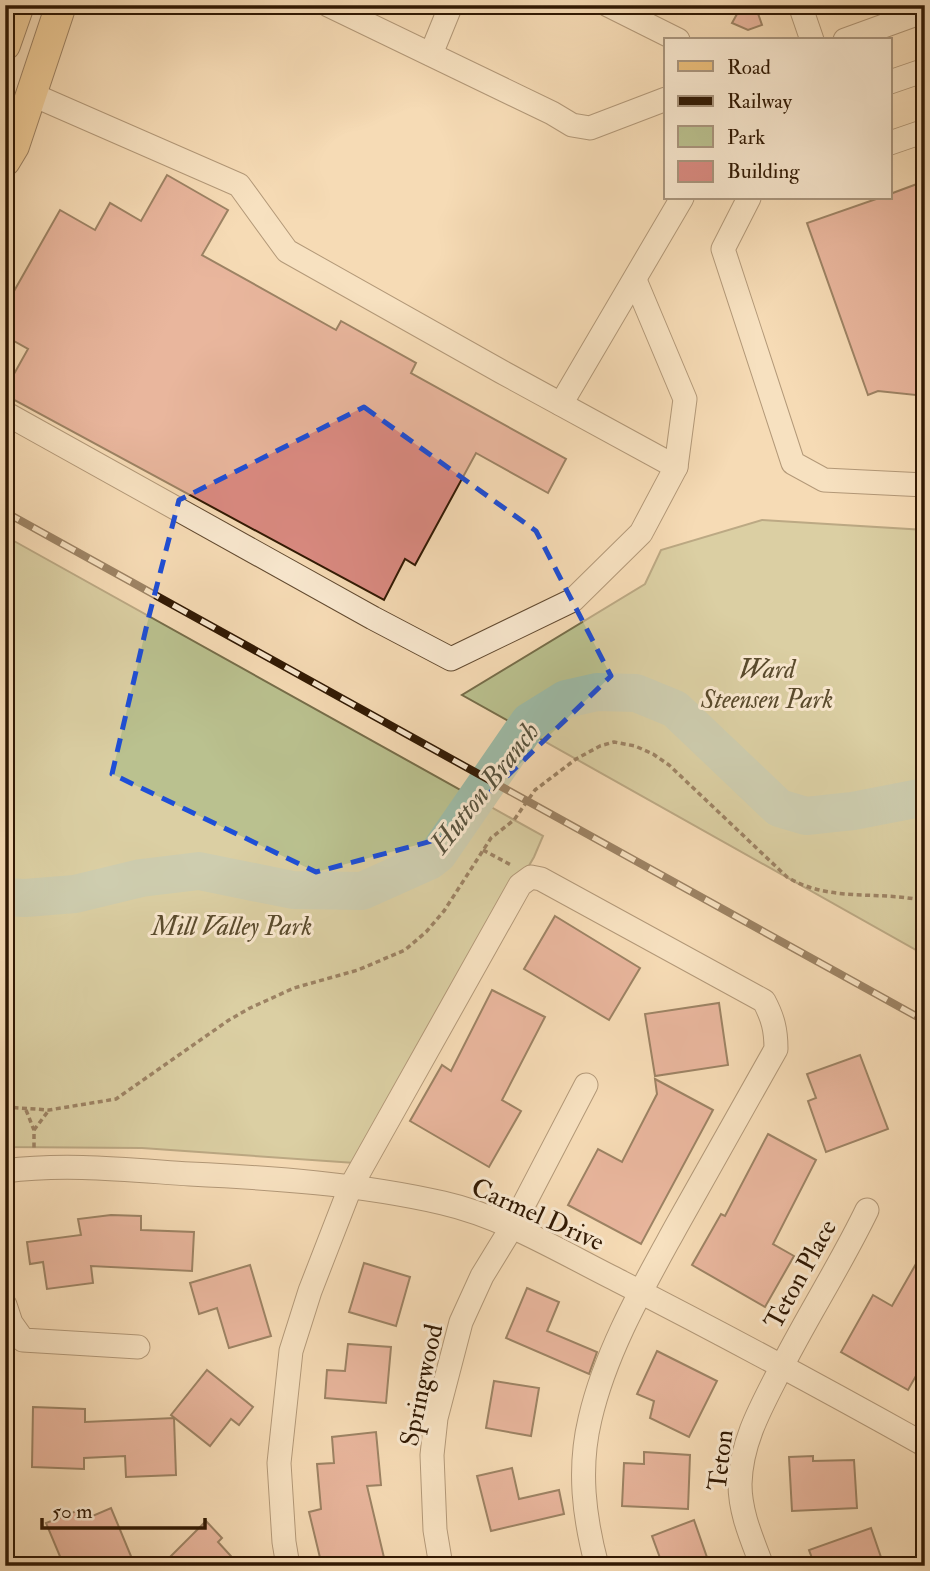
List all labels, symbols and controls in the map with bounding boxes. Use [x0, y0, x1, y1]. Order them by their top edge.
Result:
legend [664, 38, 892, 200]
text: Road [727, 54, 772, 81]
text: Railway [727, 88, 793, 115]
text: Park [727, 124, 765, 151]
text: Building [727, 158, 800, 185]
park label: Ward Steensen Park [700, 654, 833, 716]
water label: Hutton Branch [422, 715, 548, 862]
park label: Mill Valley Park [150, 911, 312, 943]
street label: Carmel Drive [466, 1171, 609, 1258]
street label: Teton Place [758, 1214, 844, 1335]
street label: Springwood [393, 1321, 452, 1449]
street label: Teton [701, 1428, 741, 1492]
scale bar [42, 1487, 205, 1531]
text: 50 m [52, 1498, 93, 1525]

